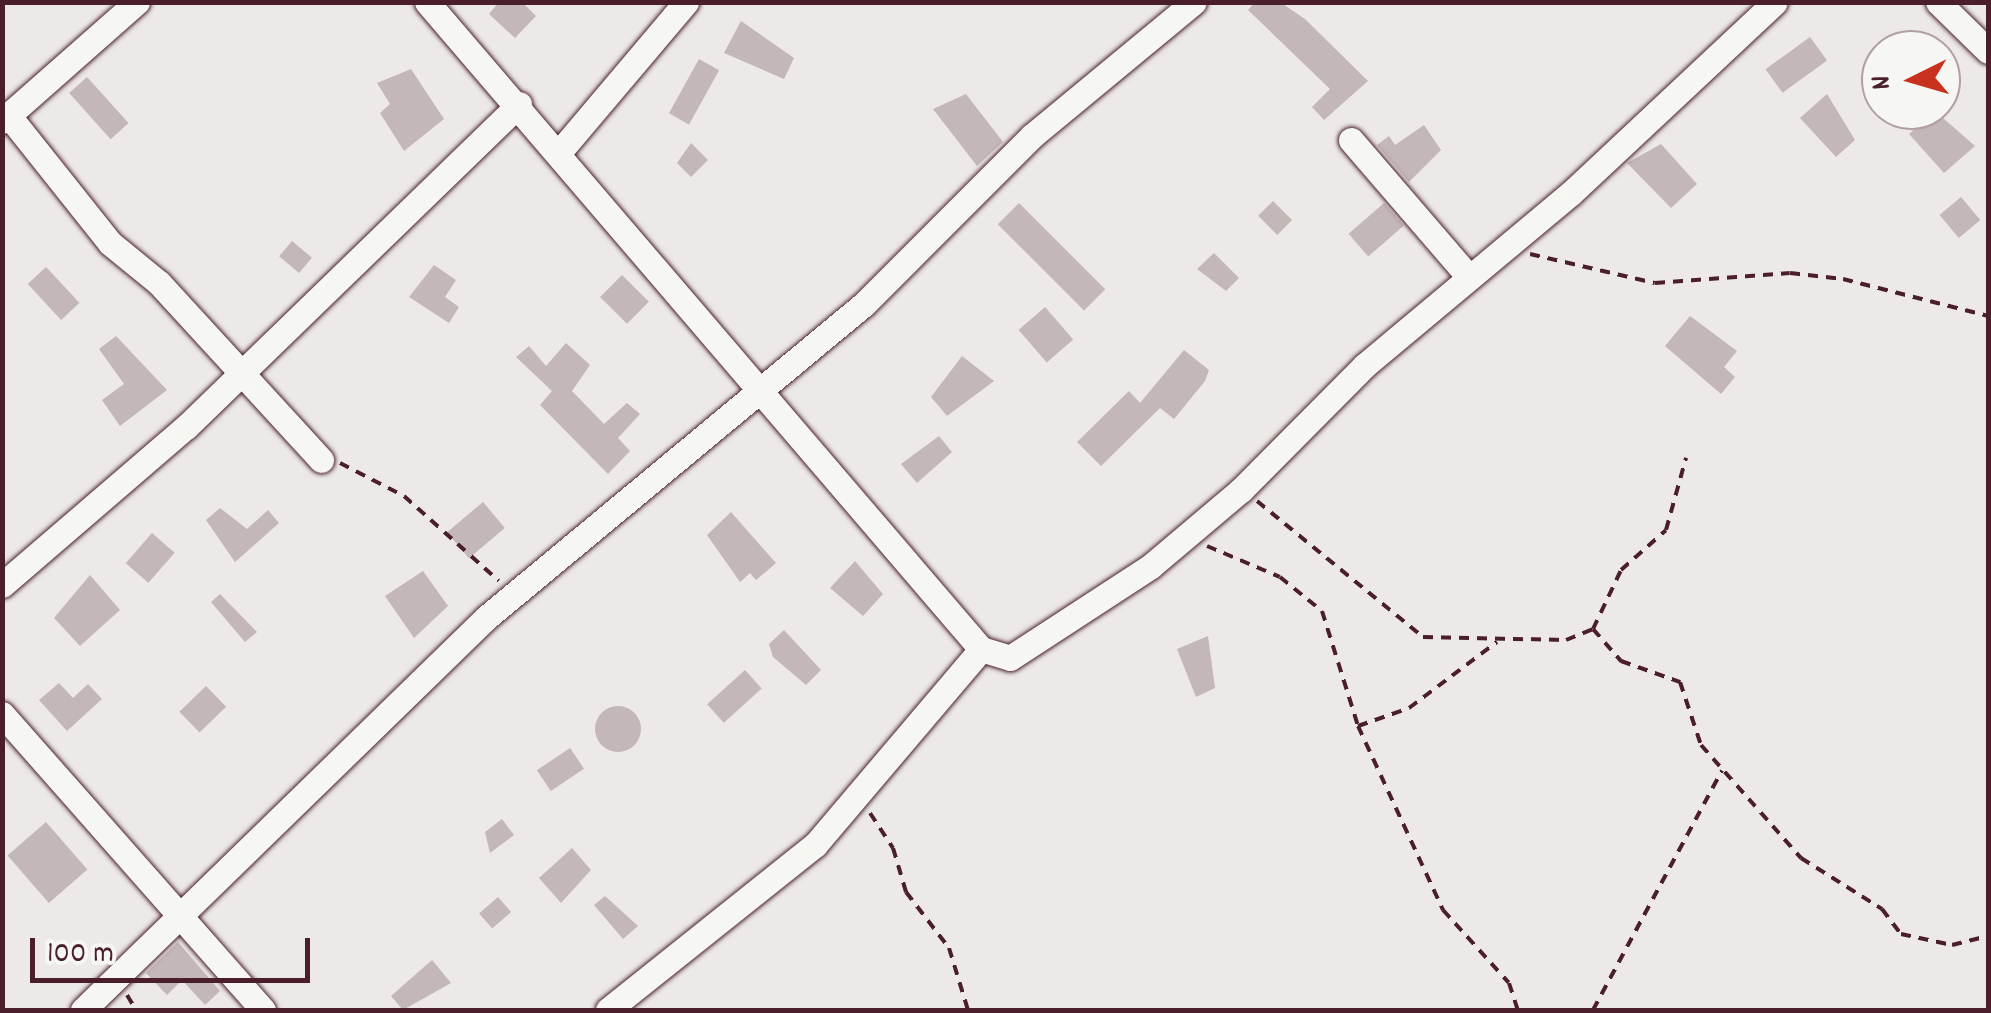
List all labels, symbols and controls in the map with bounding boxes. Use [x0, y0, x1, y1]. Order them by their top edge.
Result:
north arrow [1861, 30, 1961, 130]
text: N [1863, 74, 1904, 91]
scale bar [35, 918, 315, 980]
text: 100 m [47, 934, 114, 977]

